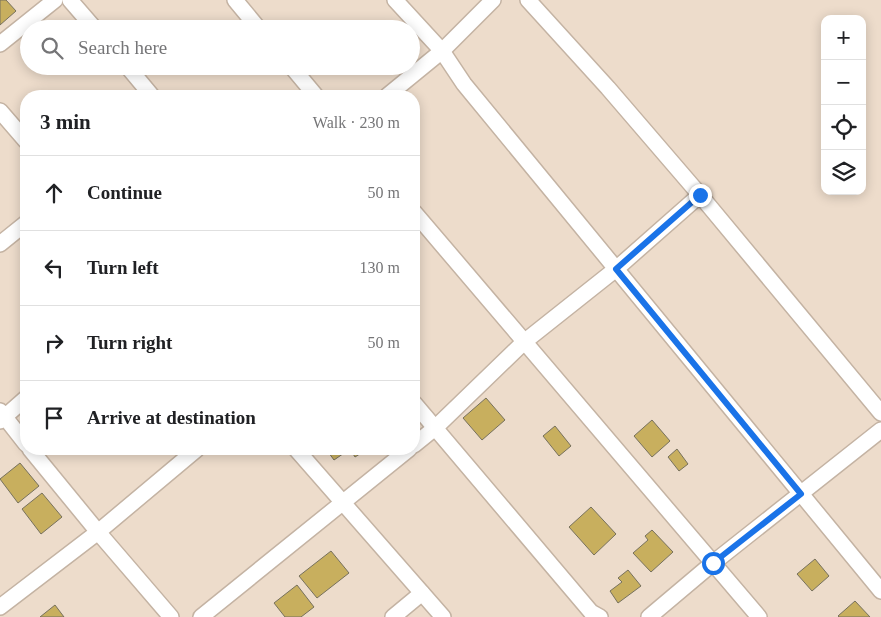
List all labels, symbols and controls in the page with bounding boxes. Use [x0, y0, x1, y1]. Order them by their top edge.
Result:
map controls [821, 15, 866, 195]
button: + [821, 15, 866, 60]
search box [20, 20, 420, 75]
icon: search [38, 34, 66, 62]
text: Search here [78, 37, 167, 58]
button: − [821, 60, 866, 105]
button: locate [821, 105, 866, 150]
text: 3 min [40, 110, 91, 134]
text: Walk · 230 m [313, 114, 400, 131]
button: layers [821, 150, 866, 195]
icon: ahead [40, 179, 68, 207]
text: Continue [87, 182, 162, 203]
text: 50 m [368, 184, 400, 201]
route end [689, 184, 712, 207]
icon: left [40, 254, 68, 282]
text: Turn left [87, 257, 159, 278]
text: 130 m [360, 259, 400, 276]
icon: right [40, 329, 68, 357]
text: Turn right [87, 332, 172, 353]
text: 50 m [368, 334, 400, 351]
icon: arrive [40, 404, 68, 432]
text: Arrive at destination [87, 407, 256, 428]
route start [702, 552, 725, 575]

